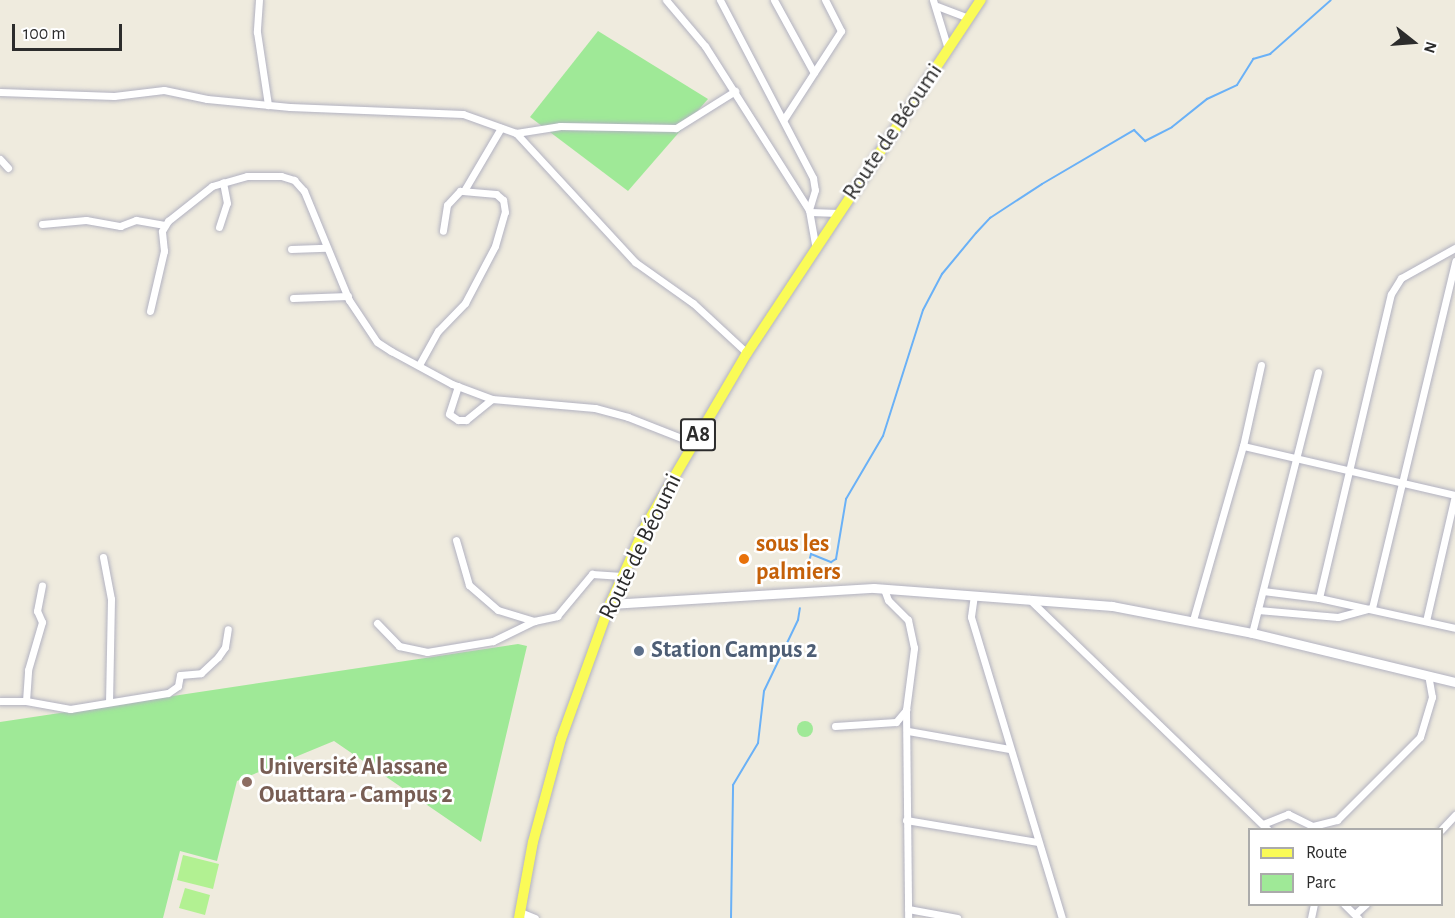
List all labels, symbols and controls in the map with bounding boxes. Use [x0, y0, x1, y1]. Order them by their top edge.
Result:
scale bar [15, 12, 124, 50]
north arrow [1383, 12, 1443, 72]
text: 100 m [23, 25, 66, 43]
text: N [1421, 40, 1439, 55]
street label: Route de Béoumi [837, 58, 949, 206]
road number: A8 [678, 416, 718, 454]
street label: Route de Béoumi [593, 469, 689, 625]
place label: sous les palmiers [756, 531, 841, 587]
marker: sous les palmiers [737, 552, 751, 566]
place label: Station Campus 2 [651, 637, 817, 665]
marker: Station Campus 2 [632, 644, 646, 658]
place label: Université Alassane Ouattara - Campus 2 [259, 754, 453, 810]
marker: Université Alassane Ouattara - Campus 2 [240, 775, 254, 789]
legend [1248, 828, 1443, 906]
text: Route [1306, 844, 1347, 862]
text: Parc [1306, 874, 1336, 892]

